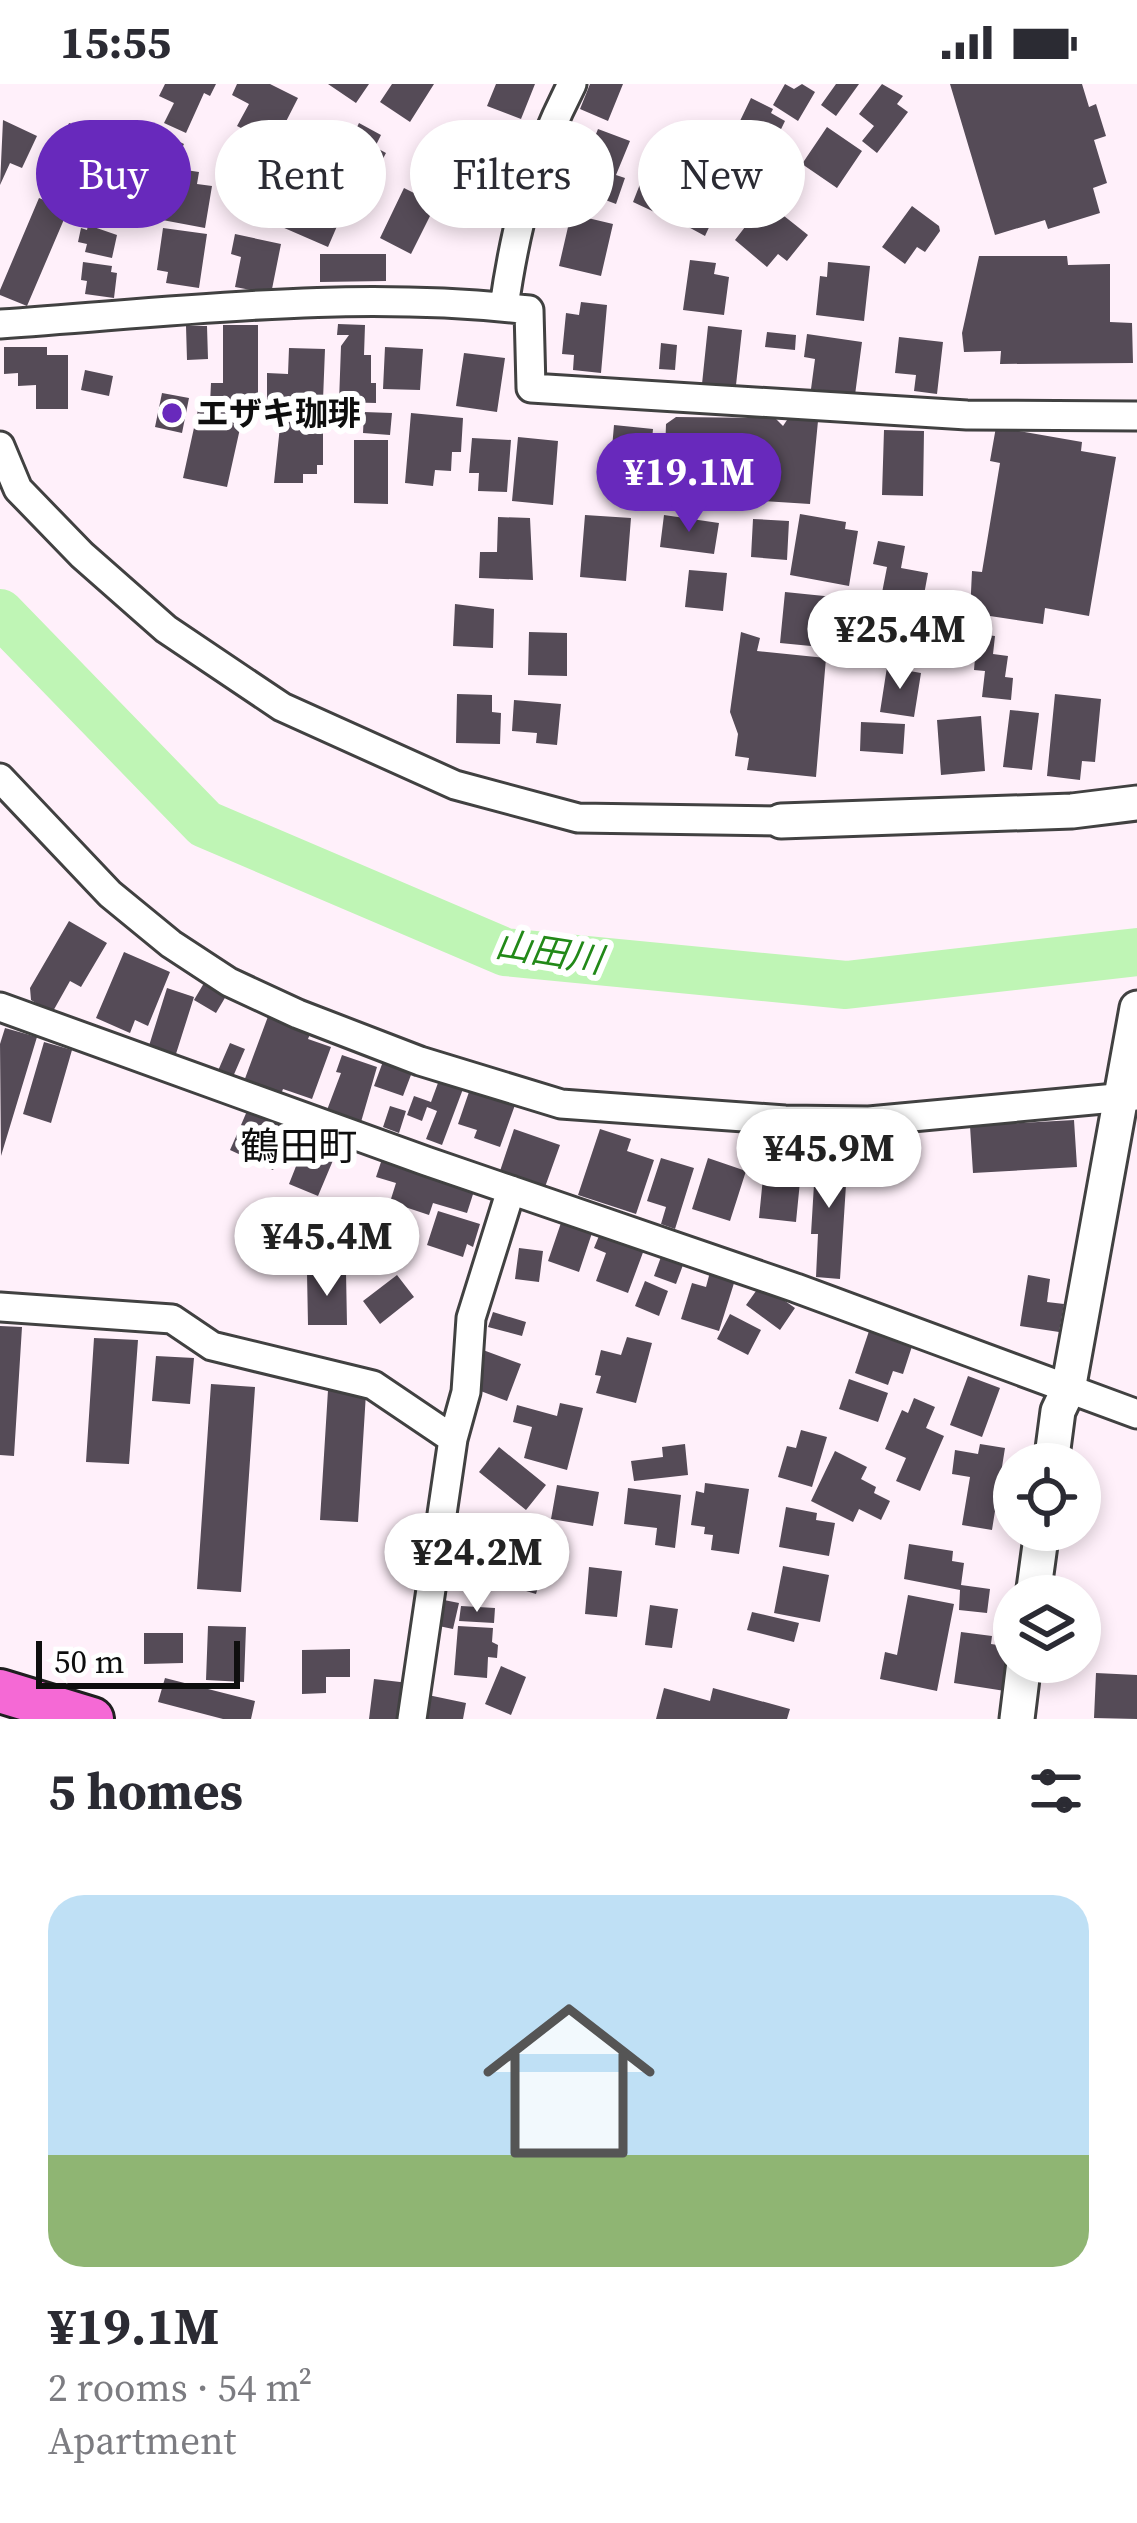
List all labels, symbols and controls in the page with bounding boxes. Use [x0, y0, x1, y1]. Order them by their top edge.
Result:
text: 15:55 [60, 11, 171, 73]
chip: Buy [36, 120, 191, 228]
chip: Rent [215, 120, 386, 228]
chip: Filters [410, 120, 614, 228]
chip: New [638, 120, 805, 228]
place label: エザキ珈琲 [196, 391, 361, 436]
marker: エザキ珈琲 [159, 400, 185, 426]
pin: ¥19.1M [591, 433, 787, 535]
text: ¥19.1M [623, 445, 755, 498]
pin: ¥25.4M [802, 590, 998, 692]
text: ¥25.4M [834, 602, 966, 655]
water label: 山田川 [492, 919, 610, 985]
pin: ¥45.9M [731, 1109, 927, 1211]
district label: 鶴田町 [240, 1120, 358, 1173]
text: ¥45.9M [763, 1121, 895, 1174]
pin: ¥45.4M [229, 1197, 425, 1299]
text: ¥45.4M [261, 1209, 393, 1262]
map controls [993, 1443, 1101, 1683]
button: locate [993, 1443, 1101, 1551]
pin: ¥24.2M [379, 1513, 575, 1615]
text: ¥24.2M [411, 1525, 543, 1578]
button: layers [993, 1575, 1101, 1683]
scale bar [36, 1635, 240, 1688]
text: 50 m [54, 1639, 124, 1684]
text: 5 homes [48, 1756, 243, 1826]
icon: filters [1023, 1758, 1089, 1824]
icon: home [461, 1973, 677, 2189]
text: ¥19.1M [48, 2291, 220, 2361]
text: 2 rooms · 54 m² [48, 2361, 312, 2414]
text: Apartment [48, 2414, 236, 2467]

